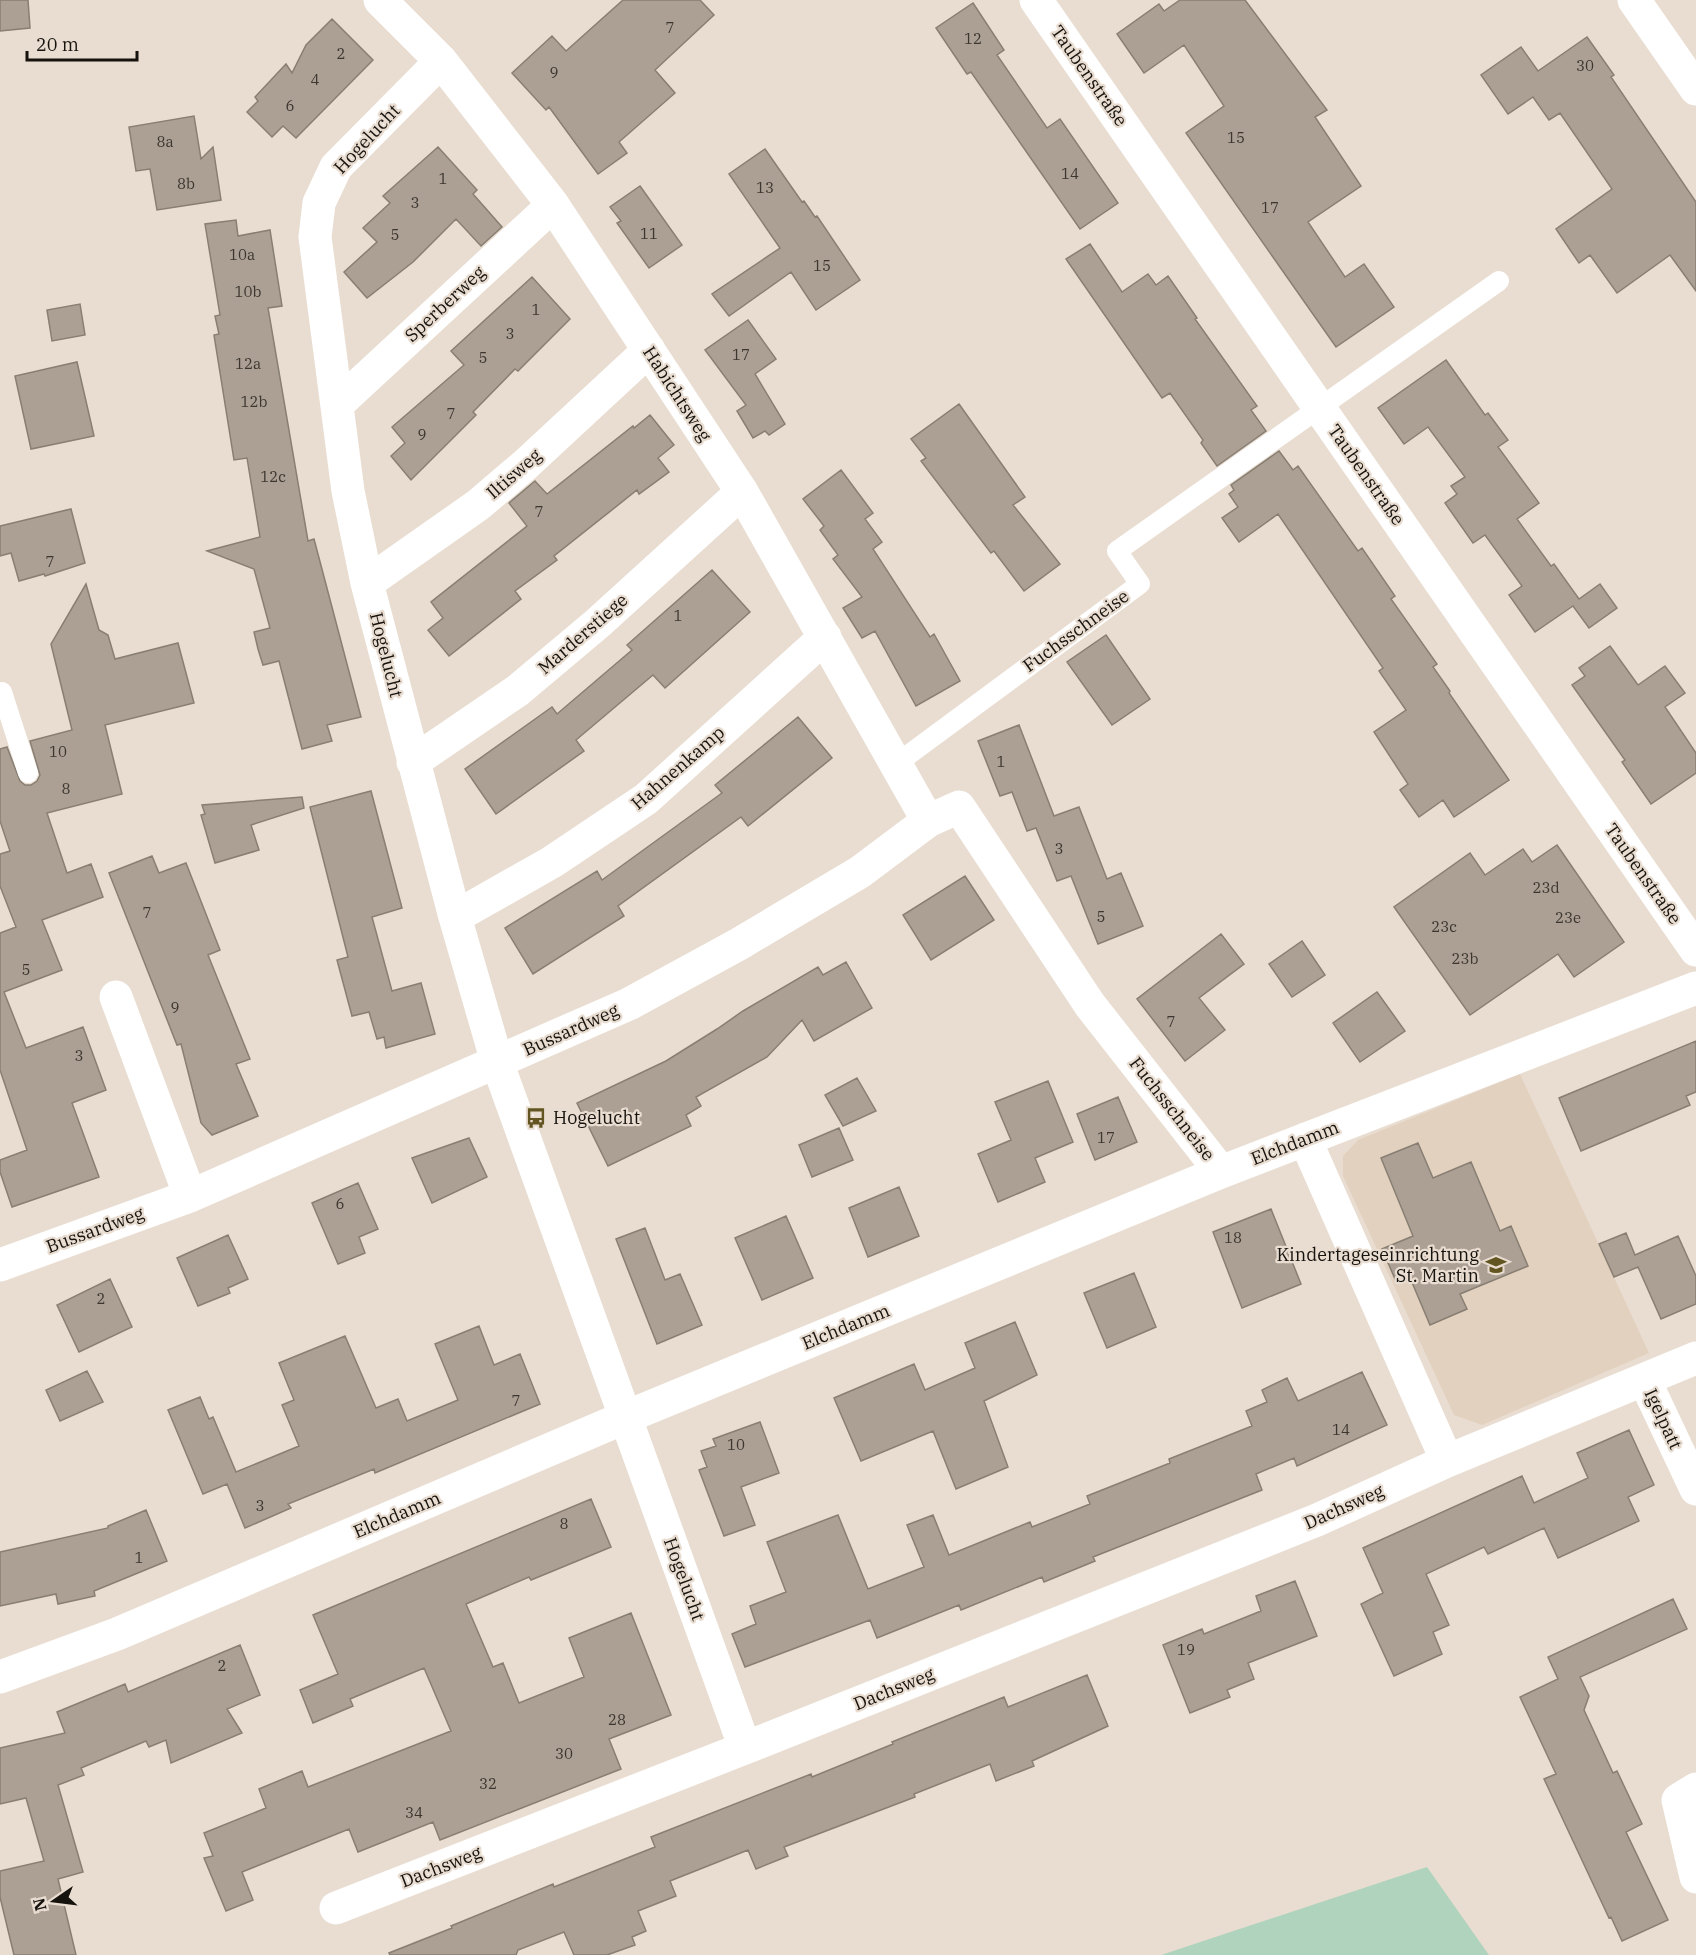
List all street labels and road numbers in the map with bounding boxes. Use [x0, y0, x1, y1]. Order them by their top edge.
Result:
street label: Taubenstraße [1046, 21, 1133, 131]
street label: Hogelucht [329, 99, 405, 178]
street label: Sperberweg [400, 260, 490, 347]
street label: Habichtsweg [638, 342, 717, 446]
street label: Taubenstraße [1323, 420, 1410, 530]
street label: Iltisweg [481, 443, 546, 504]
street label: Fuchsschneise [1018, 584, 1133, 677]
street label: Marderstiege [533, 588, 632, 679]
street label: Hogelucht [365, 610, 408, 700]
street label: Hahnenkamp [626, 721, 729, 814]
street label: Taubenstraße [1600, 819, 1687, 929]
street label: Bussardweg [519, 998, 622, 1061]
street label: Fuchsschneise [1125, 1052, 1220, 1165]
street label: Elchdamm [1247, 1115, 1342, 1170]
street label: Bussardweg [43, 1201, 147, 1258]
street label: Elchdamm [799, 1299, 893, 1355]
street label: Igelpatt [1639, 1385, 1687, 1453]
street label: Dachsweg [1300, 1479, 1388, 1534]
street label: Elchdamm [350, 1486, 444, 1543]
street label: Hogelucht [659, 1534, 710, 1624]
street label: Dachsweg [850, 1662, 938, 1715]
street label: Dachsweg [397, 1840, 485, 1893]

